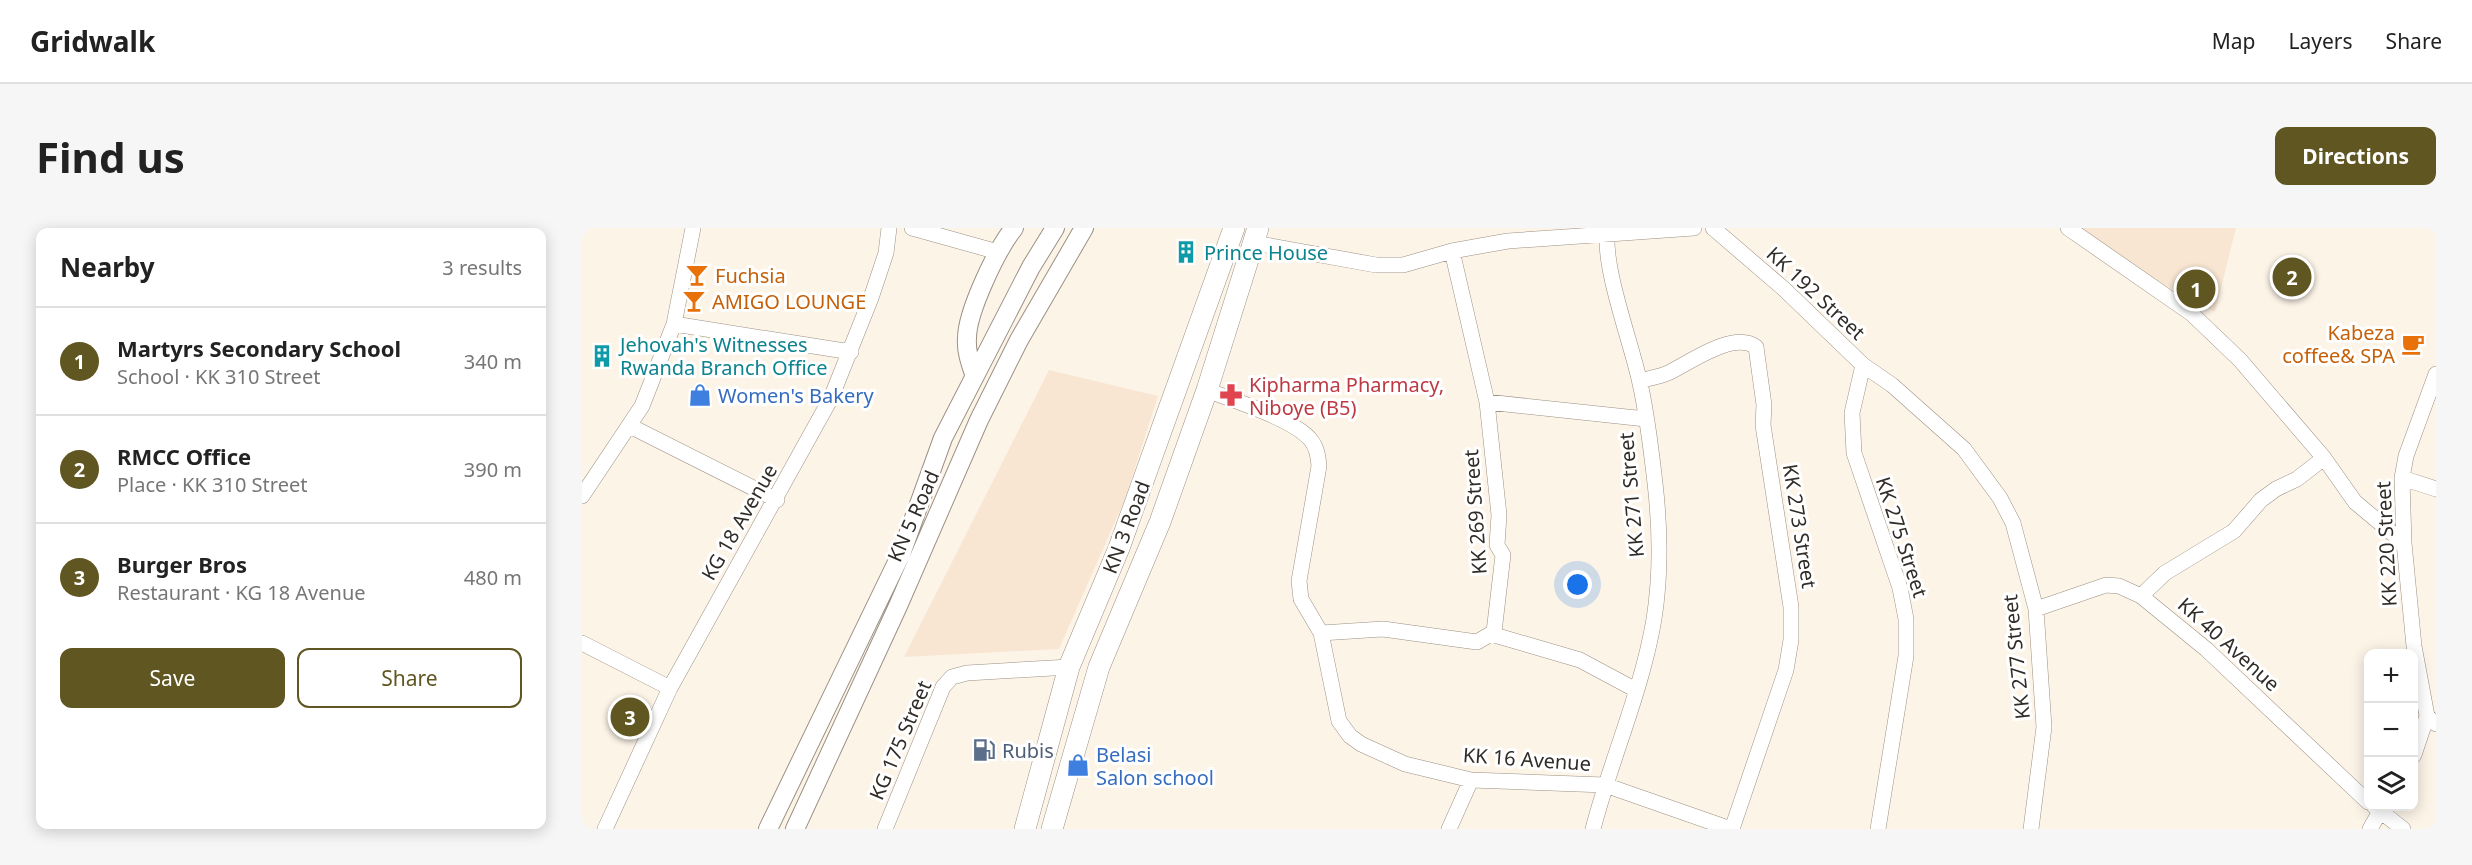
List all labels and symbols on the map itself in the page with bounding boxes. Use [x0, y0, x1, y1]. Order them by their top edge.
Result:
building icon: Prince House [1173, 239, 1199, 265]
place label: Prince House [1204, 239, 1328, 266]
street label: KK 192 Street [1761, 240, 1871, 346]
pin: 2 [2272, 254, 2312, 300]
bar icon: Fuchsia [684, 262, 710, 288]
place label: Fuchsia [715, 262, 786, 289]
pin: 1 [2176, 266, 2216, 312]
bar icon: AMIGO LOUNGE [681, 288, 707, 314]
place label: AMIGO LOUNGE [712, 288, 866, 315]
place label: Kabeza coffee& SPA [2282, 319, 2395, 369]
place label: Jehovah's Witnesses Rwanda Branch Office [618, 331, 827, 381]
cafe icon: Kabeza coffee& SPA [2400, 331, 2426, 357]
building icon: Jehovah's Witnesses Rwanda Branch Office [589, 343, 615, 369]
place label: Kipharma Pharmacy, Niboye (B5) [1249, 371, 1444, 421]
shop icon: Women's Bakery [687, 382, 713, 408]
place label: Women's Bakery [718, 382, 875, 409]
pharmacy icon: Kipharma Pharmacy, Niboye (B5) [1218, 382, 1244, 408]
street label: KK 271 Street [1612, 431, 1650, 559]
street label: KK 269 Street [1457, 449, 1493, 575]
street label: KG 18 Avenue [695, 459, 783, 585]
street label: KK 273 Street [1777, 462, 1823, 590]
street label: KN 5 Road [881, 466, 945, 566]
street label: KK 275 Street [1870, 473, 1934, 601]
street label: KN 3 Road [1096, 477, 1156, 577]
street label: KK 220 Street [2369, 481, 2403, 607]
your location [1563, 570, 1592, 599]
street label: KK 40 Avenue [2172, 591, 2286, 697]
street label: KK 277 Street [1996, 593, 2036, 721]
street label: KG 175 Street [863, 676, 937, 804]
pin: 3 [610, 694, 650, 740]
fuel station icon: Rubis [971, 737, 997, 763]
place label: Rubis [1002, 737, 1054, 764]
place label: Belasi Salon school [1096, 741, 1214, 791]
street label: KK 16 Avenue [1462, 741, 1592, 777]
shop icon: Belasi Salon school [1065, 752, 1091, 778]

